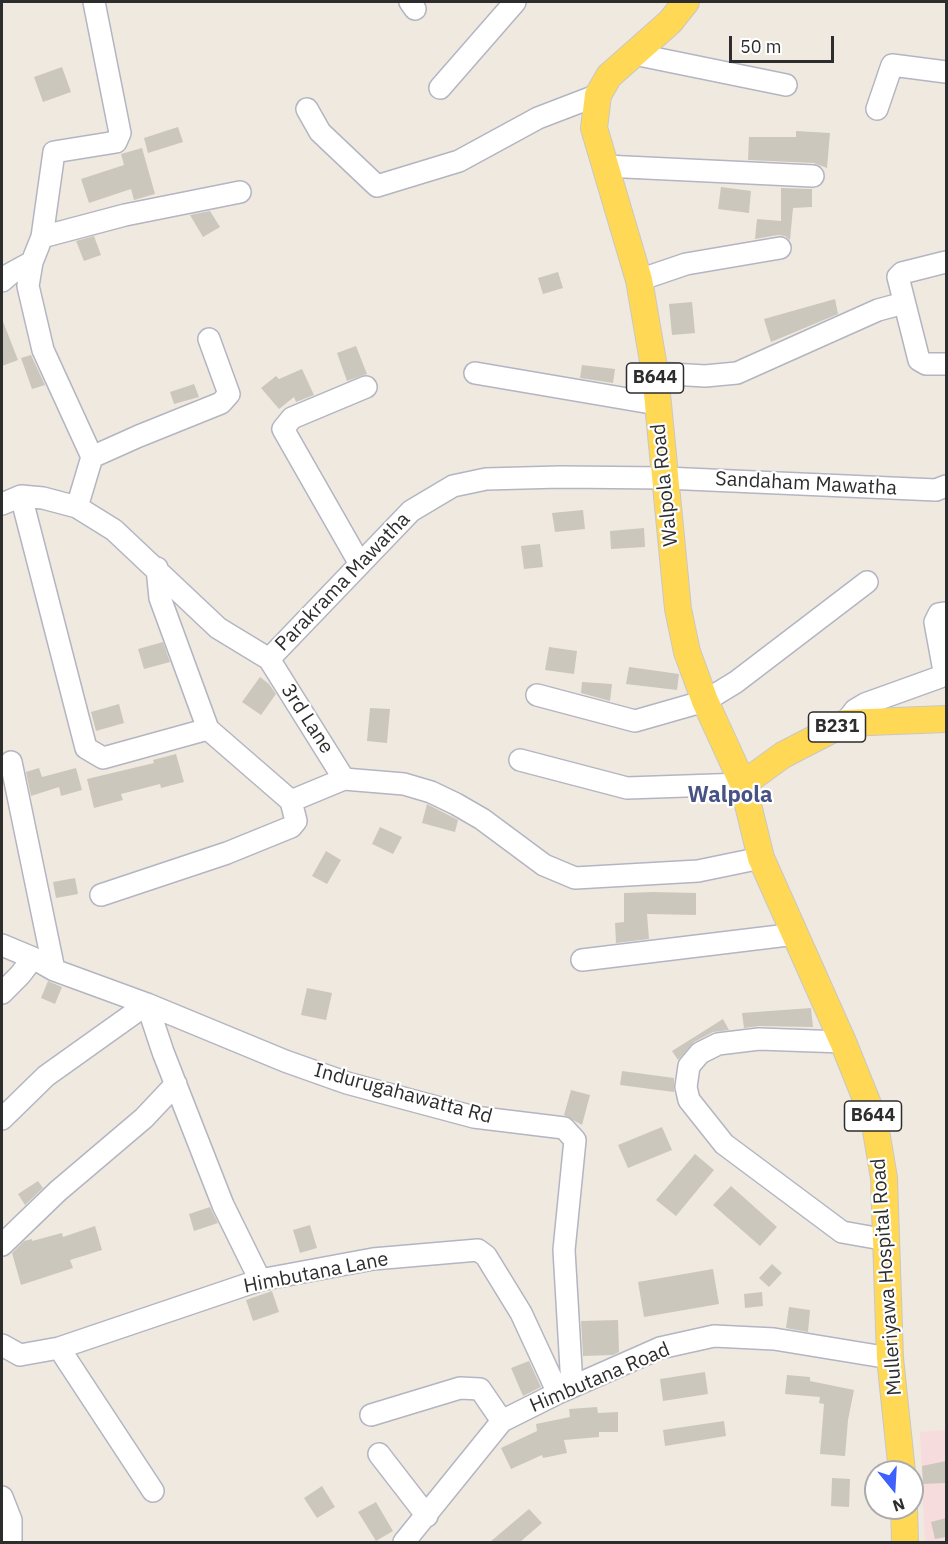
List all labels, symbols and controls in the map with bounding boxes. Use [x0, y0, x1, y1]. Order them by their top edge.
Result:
scale bar [732, 24, 837, 62]
text: 50 m [740, 35, 782, 58]
road number: B644 [626, 363, 684, 393]
street label: Walpola Road [647, 422, 683, 548]
street label: Sandaham Mawatha [715, 467, 897, 501]
street label: Parakrama Mawatha [271, 508, 415, 656]
street label: 3rd Lane [276, 680, 338, 758]
road number: B231 [808, 712, 866, 742]
district label: Walpola [688, 783, 772, 809]
street label: Indurugahawatta Rd [311, 1059, 495, 1129]
road number: B644 [844, 1101, 902, 1131]
street label: Mulleriyawa Hospital Road [867, 1157, 907, 1397]
street label: Himbutana Lane [242, 1247, 390, 1299]
street label: Himbutana Road [526, 1338, 674, 1418]
north arrow [864, 1460, 924, 1520]
text: N [890, 1494, 908, 1517]

